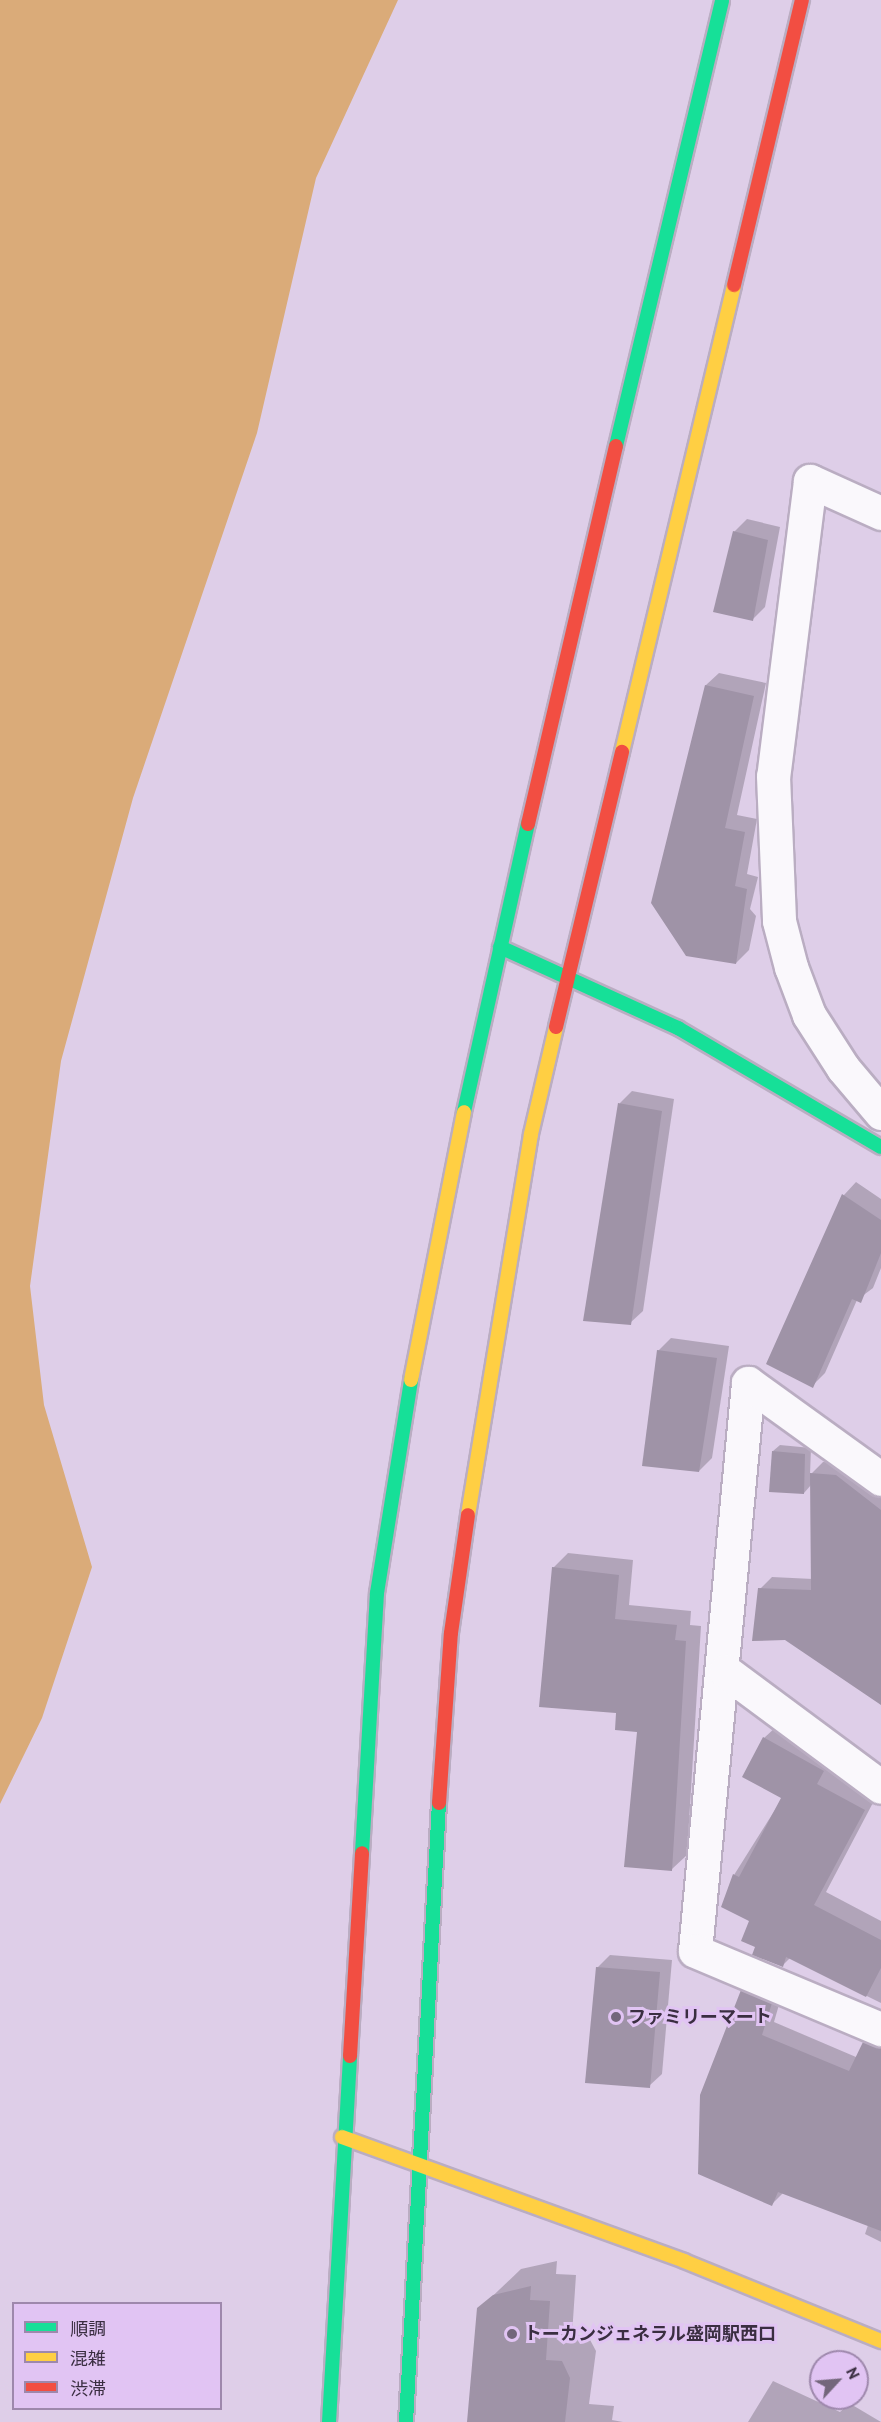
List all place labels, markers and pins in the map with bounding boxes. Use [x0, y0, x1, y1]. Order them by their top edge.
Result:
place label: ファミリーマート [628, 2006, 772, 2028]
marker: ファミリーマート [609, 2010, 623, 2024]
place label: トーカンジェネラル盛岡駅西口 [524, 2323, 776, 2345]
marker: トーカンジェネラル盛岡駅西口 [505, 2327, 519, 2341]

